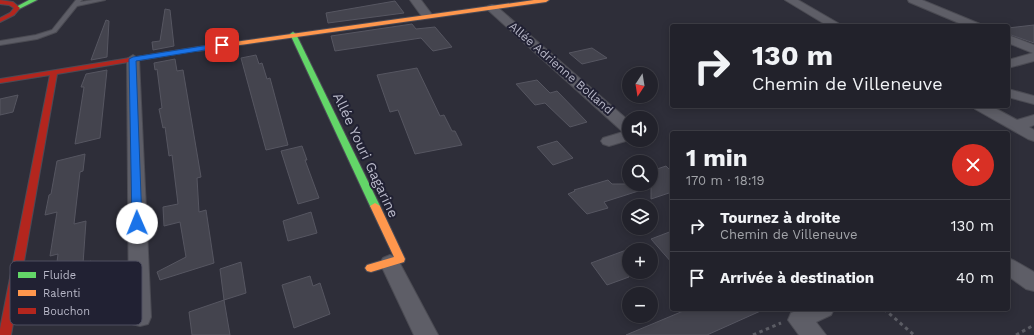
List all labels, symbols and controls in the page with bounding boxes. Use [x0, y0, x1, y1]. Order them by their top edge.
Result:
street label: Allée Adrienne Bolland [506, 19, 616, 117]
pin [205, 28, 239, 62]
icon: arrive [211, 34, 233, 56]
text: 130 m [752, 39, 833, 72]
icon: right [686, 40, 738, 92]
north arrow [622, 67, 658, 103]
map controls [622, 67, 658, 323]
text: Chemin de Villeneuve [752, 73, 943, 94]
street label: Allée Youri Gagarine [330, 90, 402, 220]
button: sound [622, 111, 658, 147]
text: 1 min [686, 144, 748, 172]
button: close [952, 144, 994, 186]
button: search [622, 155, 658, 191]
text: 170 m · 18:19 [686, 173, 765, 188]
button: layers [622, 199, 658, 235]
position arrow [116, 202, 158, 244]
text: Tournez à droite [720, 209, 840, 227]
icon: right [686, 215, 708, 237]
text: 130 m [951, 217, 994, 235]
text: Chemin de Villeneuve [720, 227, 858, 242]
button: + [622, 243, 658, 279]
legend [10, 261, 142, 325]
icon: arrive [686, 267, 708, 289]
text: Fluide [43, 269, 76, 282]
text: Arrivée à destination [720, 269, 874, 287]
text: 40 m [956, 269, 994, 287]
text: Ralenti [43, 287, 81, 300]
button: − [622, 287, 658, 323]
text: Bouchon [43, 305, 90, 318]

